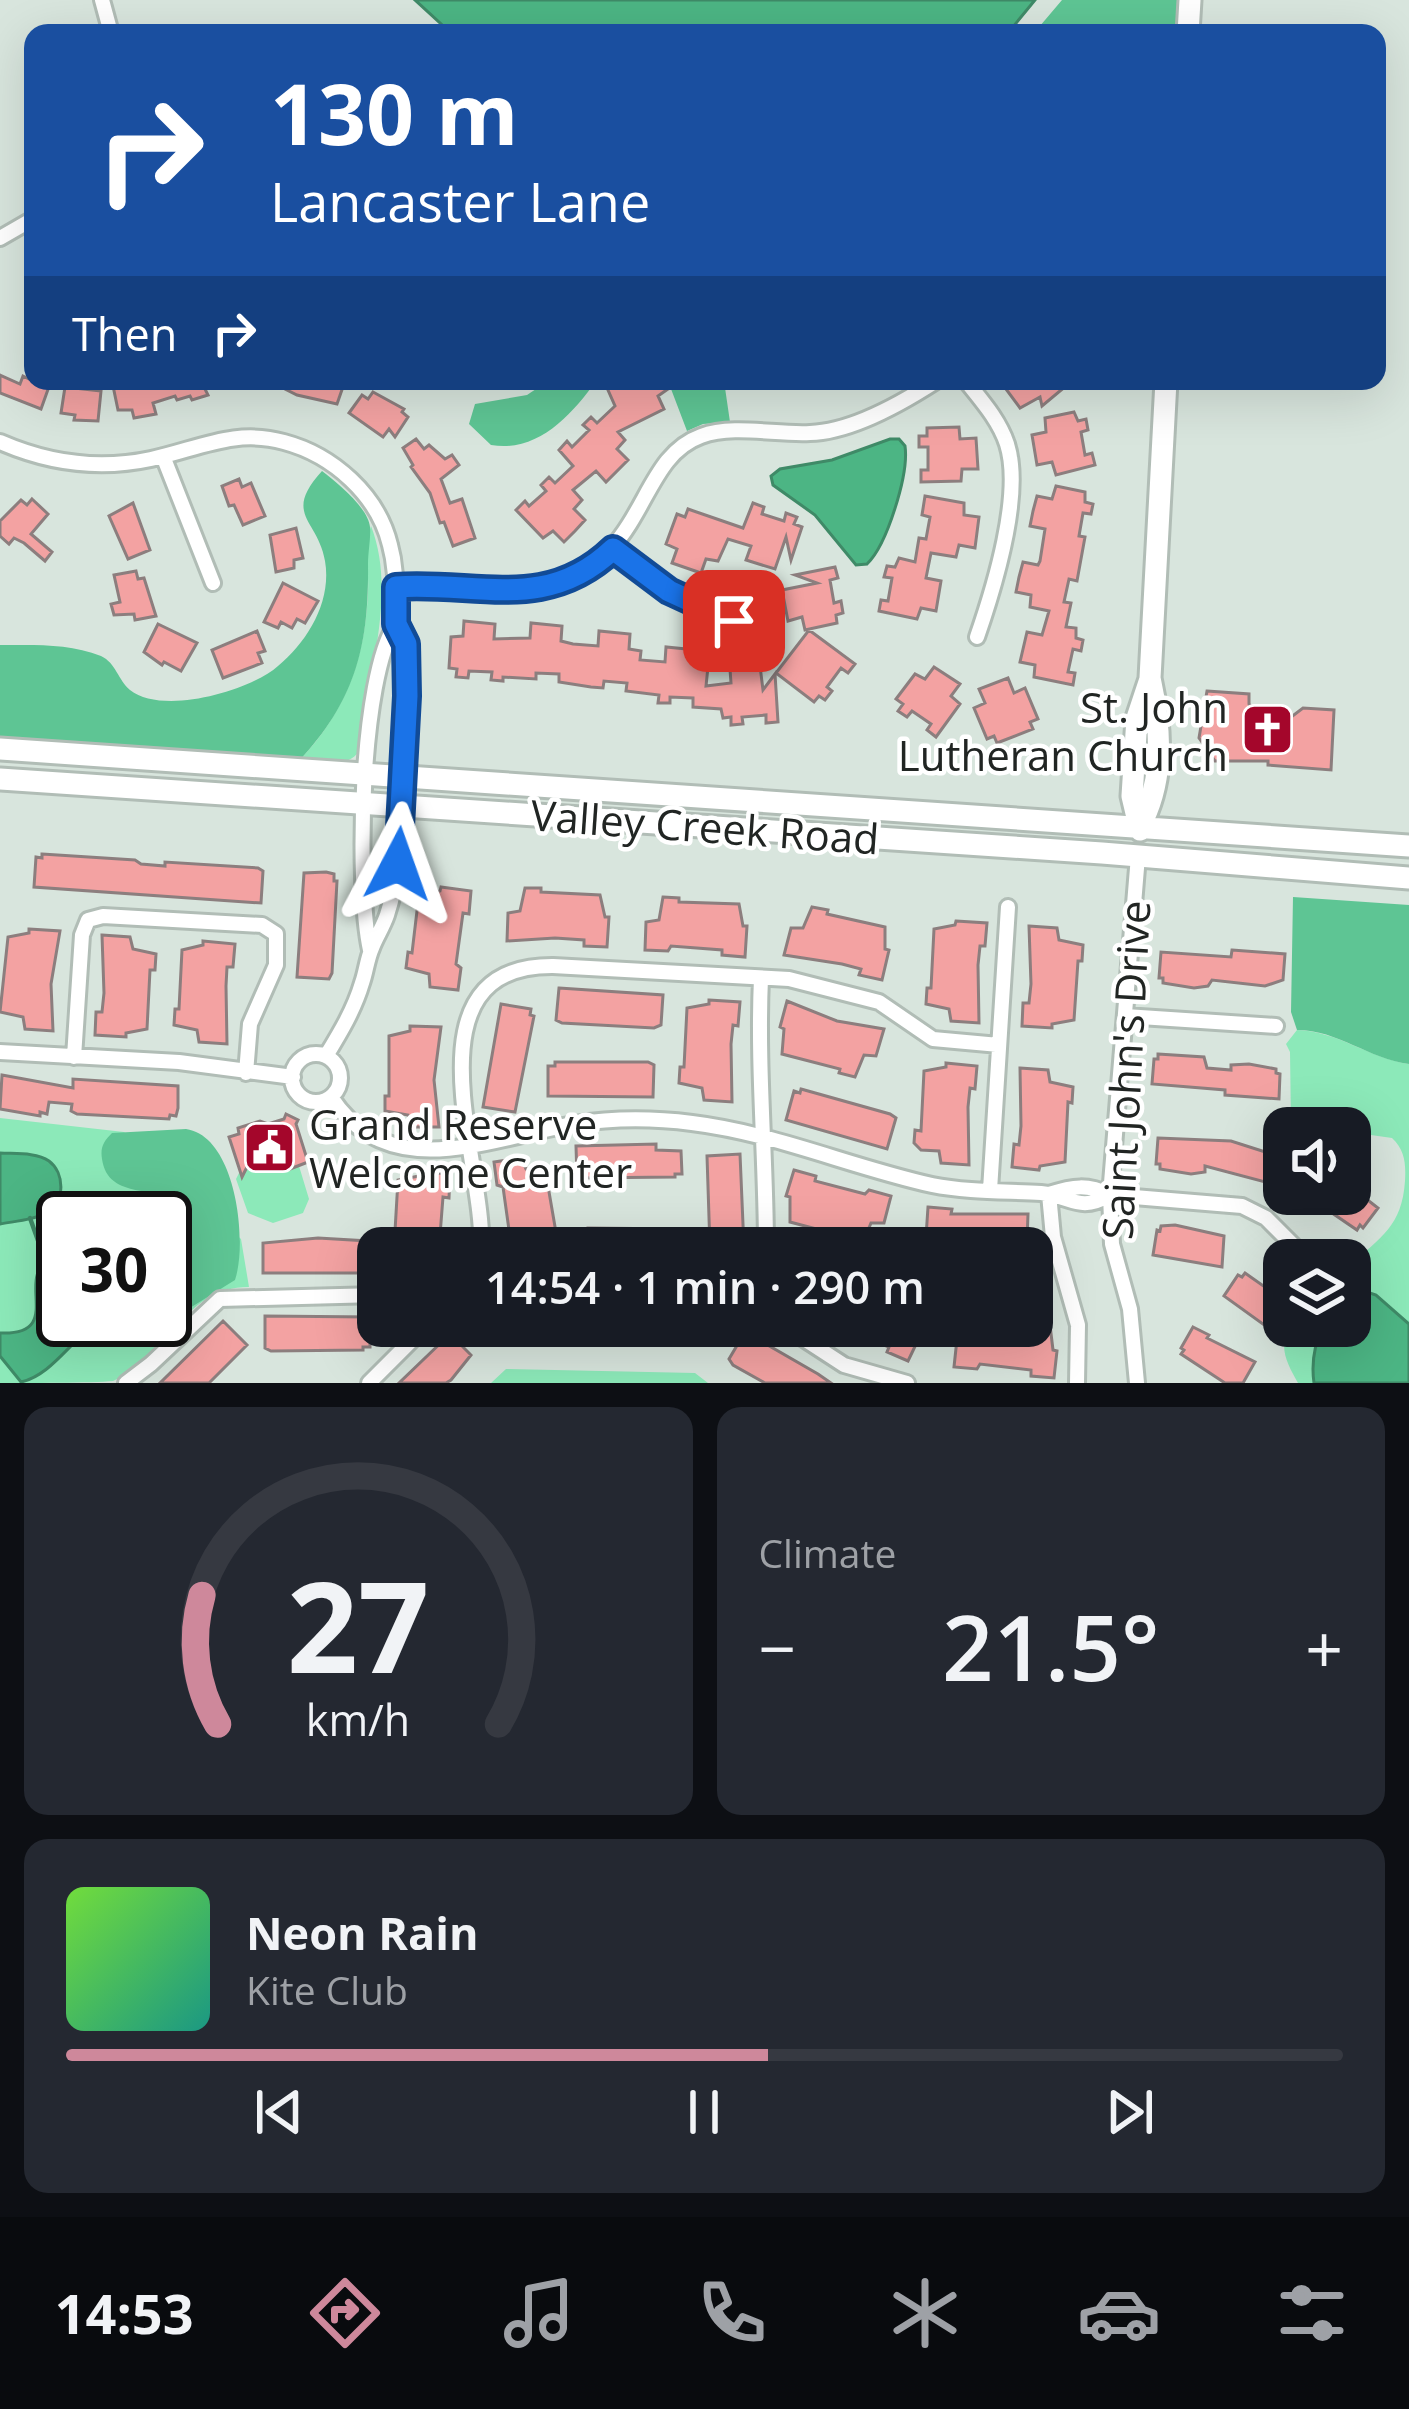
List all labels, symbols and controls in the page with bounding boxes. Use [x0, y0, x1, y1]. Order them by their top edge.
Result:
text: 130 m [270, 55, 518, 170]
icon: right [72, 72, 228, 228]
text: Lancaster Lane [270, 164, 650, 238]
icon: right [201, 300, 267, 366]
text: Then [72, 303, 177, 364]
pin [683, 570, 785, 672]
icon: arrive [701, 588, 767, 654]
place label: St. John Lutheran Church [898, 678, 1228, 783]
church icon: St. John Lutheran Church [1239, 702, 1295, 758]
street label: Valley Creek Road [529, 785, 881, 867]
position arrow [335, 801, 461, 927]
street label: Saint John's Drive [1088, 899, 1162, 1241]
place label: Grand Reserve Welcome Center [309, 1095, 632, 1200]
map controls [1263, 1107, 1371, 1347]
button: sound [1263, 1107, 1371, 1215]
public building icon: Grand Reserve Welcome Center [242, 1119, 298, 1175]
speed limit sign: 30 [36, 1191, 192, 1347]
button: layers [1263, 1239, 1371, 1347]
text: 14:54 · 1 min · 290 m [485, 1256, 925, 1317]
text: Climate [759, 1526, 896, 1579]
text: 27 [287, 1540, 430, 1710]
text: 21.5° [942, 1585, 1160, 1707]
text: − [759, 1602, 796, 1692]
text: + [1305, 1602, 1343, 1692]
text: km/h [306, 1690, 410, 1749]
text: Neon Rain [246, 1902, 479, 1963]
text: Kite Club [246, 1963, 408, 2016]
icon: previous [246, 2079, 312, 2145]
icon: pause [671, 2079, 737, 2145]
icon: next [1097, 2079, 1163, 2145]
icon: directions [303, 2271, 387, 2355]
icon: music [497, 2271, 581, 2355]
icon: phone [690, 2271, 774, 2355]
icon: climate [883, 2271, 967, 2355]
icon: car [1077, 2271, 1161, 2355]
icon: filters [1270, 2271, 1354, 2355]
text: 14:53 [55, 2276, 194, 2350]

